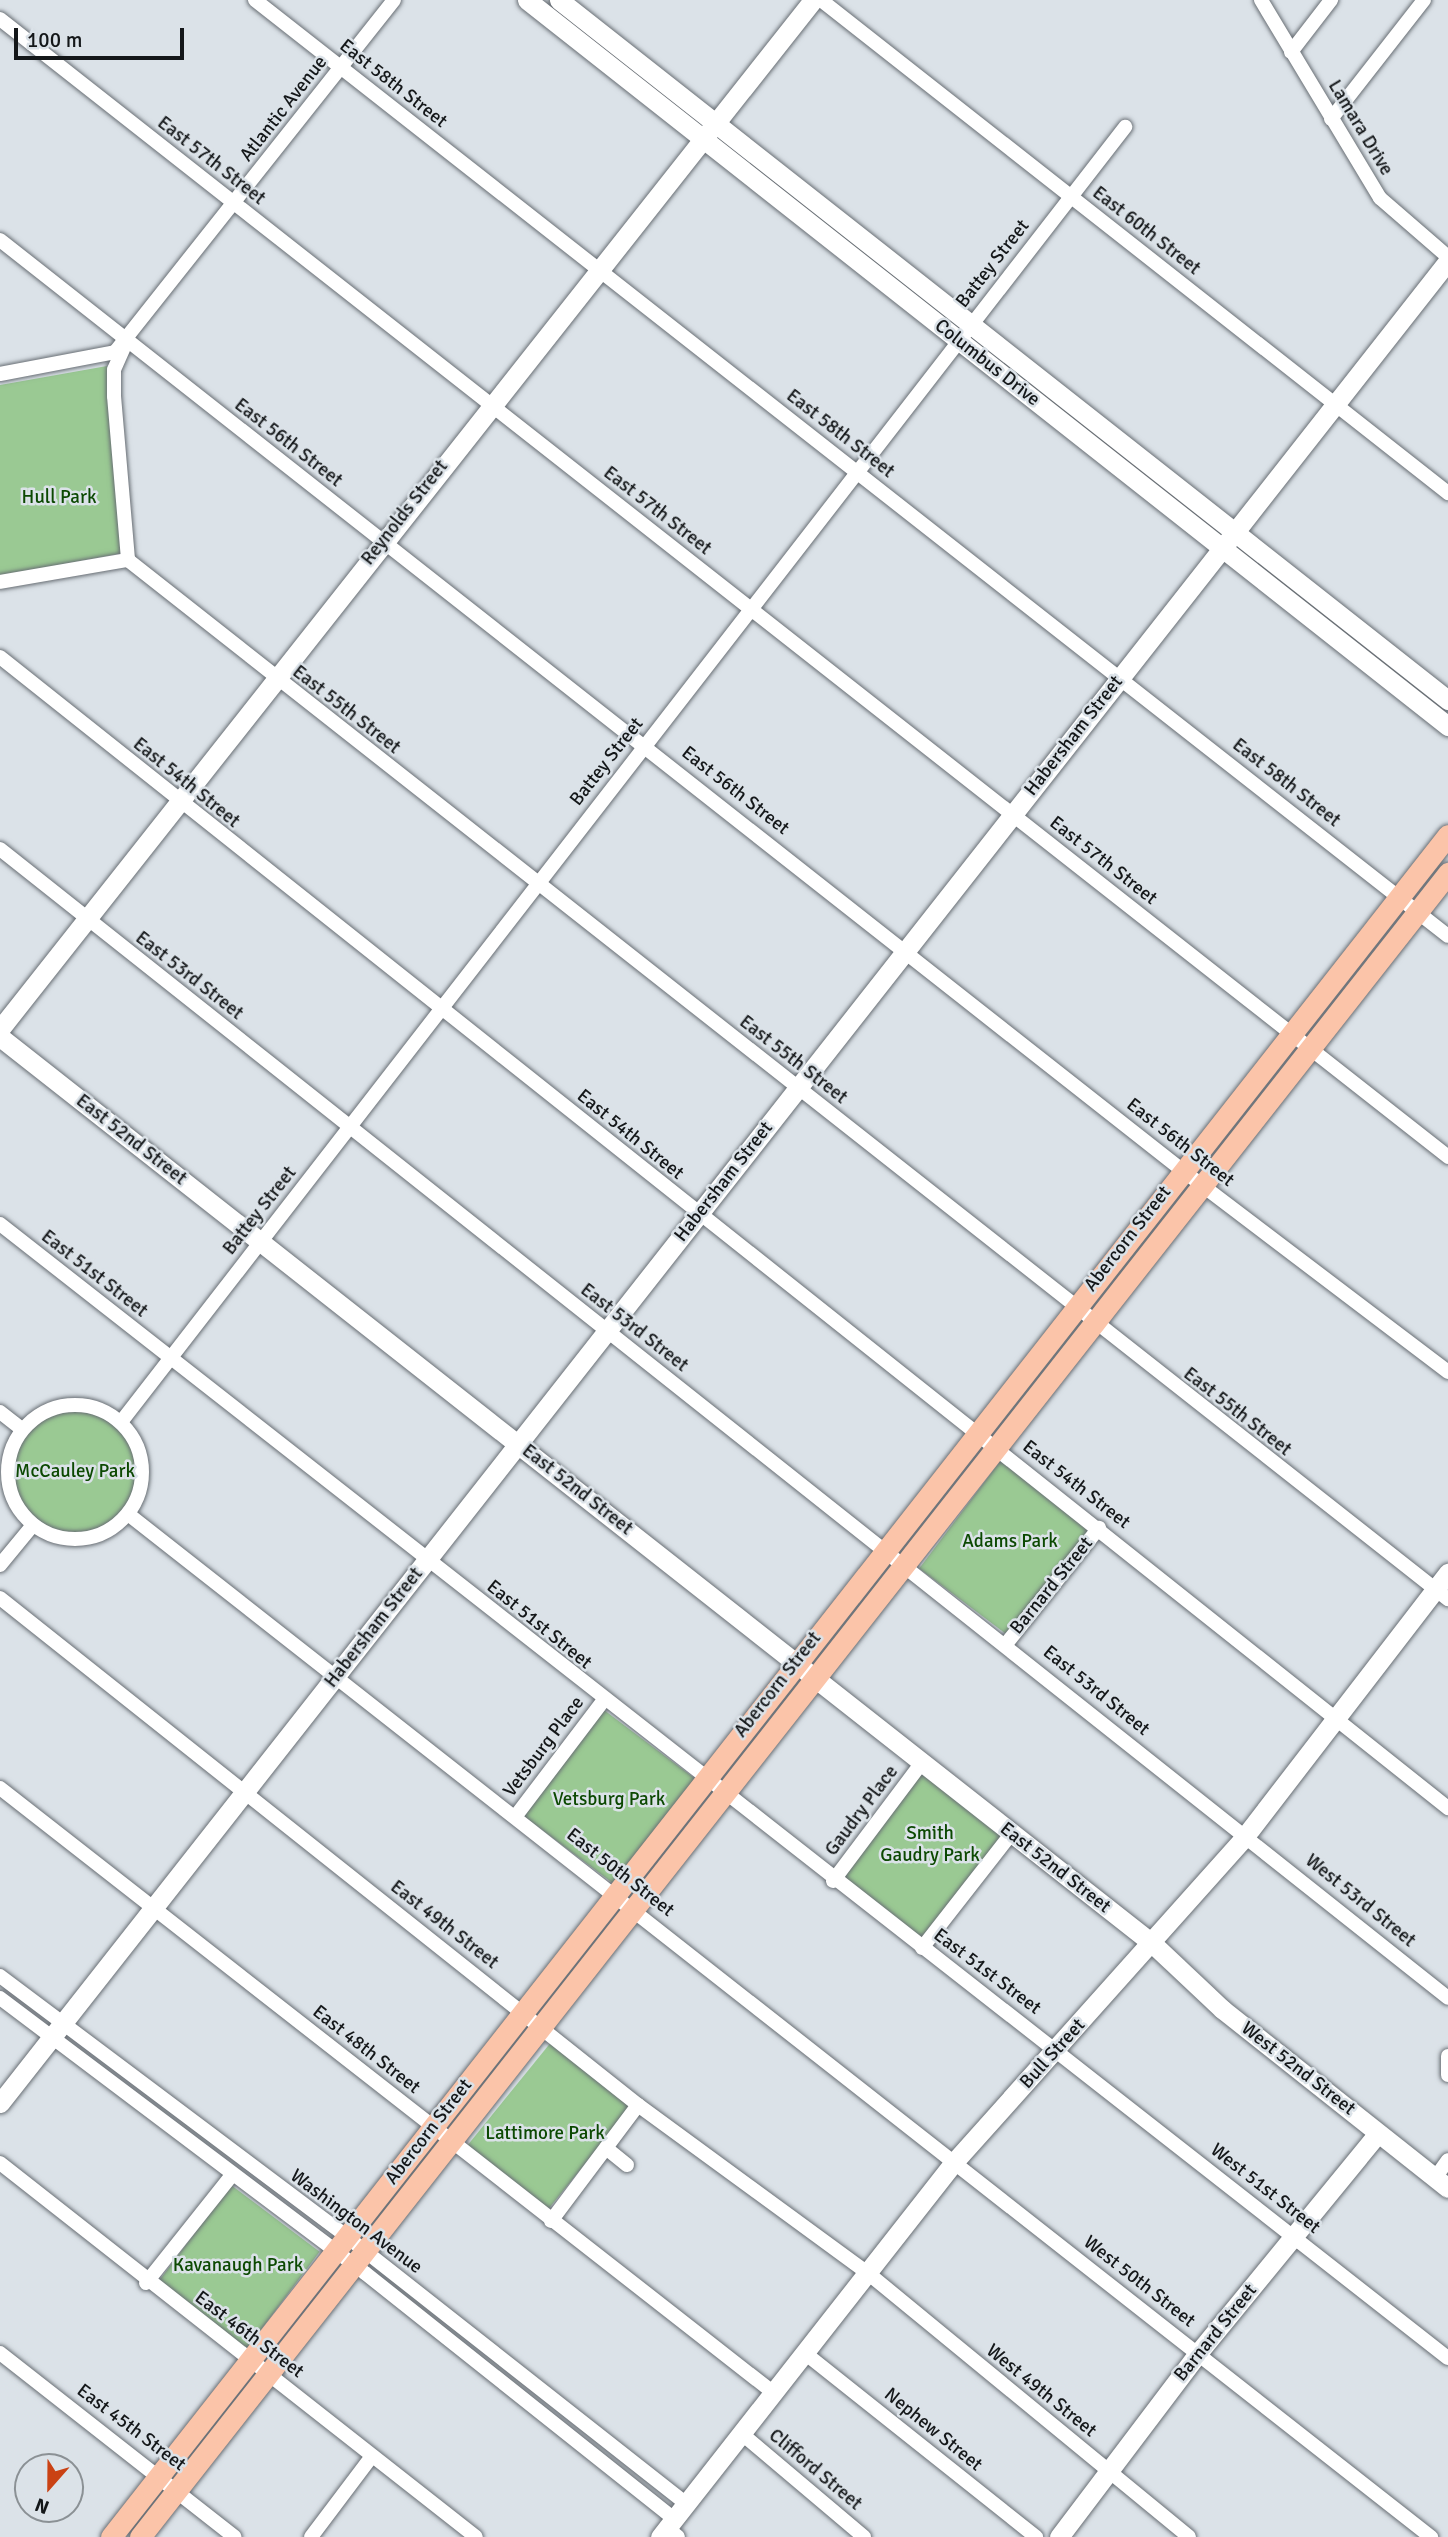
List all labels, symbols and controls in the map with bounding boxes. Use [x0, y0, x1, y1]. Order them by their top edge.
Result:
scale bar [18, 14, 187, 58]
text: 100 m [27, 27, 82, 53]
street label: East 58th Street [335, 35, 451, 133]
street label: Atlantic Avenue [236, 52, 332, 166]
street label: Lamara Drive [1323, 76, 1397, 180]
street label: East 57th Street [153, 112, 269, 210]
street label: East 60th Street [1088, 182, 1204, 280]
street label: Battey Street [951, 215, 1035, 313]
street label: Columbus Drive [930, 315, 1044, 411]
street label: East 58th Street [782, 385, 898, 483]
street label: East 56th Street [230, 394, 346, 492]
street label: Reynolds Street [357, 456, 453, 570]
street label: East 57th Street [599, 462, 715, 560]
park label: Hull Park [22, 487, 96, 509]
street label: East 55th Street [288, 661, 404, 759]
street label: Habersham Street [1020, 671, 1128, 801]
street label: Battey Street [565, 713, 649, 811]
street label: East 54th Street [128, 733, 244, 833]
street label: East 58th Street [1228, 734, 1344, 832]
street label: East 56th Street [677, 742, 793, 840]
street label: East 57th Street [1045, 812, 1161, 910]
street label: East 53rd Street [131, 927, 247, 1025]
street label: East 55th Street [735, 1011, 851, 1109]
street label: East 54th Street [572, 1085, 688, 1185]
street label: East 52nd Street [71, 1090, 191, 1190]
street label: East 56th Street [1122, 1094, 1238, 1192]
street label: Habersham Street [670, 1117, 778, 1247]
street label: Battey Street [218, 1162, 302, 1260]
street label: Abercorn Street [1080, 1182, 1176, 1296]
street label: East 51st Street [36, 1225, 152, 1323]
street label: East 53rd Street [576, 1279, 692, 1377]
street label: East 55th Street [1179, 1363, 1295, 1461]
street label: East 54th Street [1018, 1436, 1134, 1534]
street label: East 52nd Street [517, 1440, 637, 1540]
park label: McCauley Park [15, 1461, 135, 1483]
park label: Adams Park [962, 1531, 1058, 1553]
street label: Barnard Street [1006, 1533, 1098, 1639]
street label: Habersham Street [320, 1563, 428, 1693]
street label: East 51st Street [482, 1576, 596, 1674]
street label: Abercorn Street [730, 1628, 826, 1742]
street label: East 53rd Street [1038, 1641, 1154, 1741]
street label: Vetsburg Place [499, 1692, 589, 1802]
street label: Gaudry Place [821, 1761, 903, 1861]
park label: Vetsburg Park [553, 1789, 665, 1811]
street label: East 52nd Street [995, 1818, 1115, 1918]
park label: Smith Gaudry Park [880, 1823, 980, 1867]
street label: East 50th Street [562, 1824, 678, 1922]
street label: West 53rd Street [1300, 1850, 1420, 1952]
street label: East 49th Street [386, 1876, 502, 1974]
street label: East 51st Street [929, 1924, 1045, 2020]
street label: East 48th Street [308, 2001, 424, 2099]
street label: Bull Street [1016, 2014, 1090, 2094]
street label: West 52nd Street [1236, 2017, 1360, 2121]
street label: Abercorn Street [381, 2075, 477, 2189]
park label: Lattimore Park [485, 2123, 605, 2145]
street label: West 51st Street [1205, 2139, 1325, 2239]
street label: Washington Avenue [285, 2165, 427, 2279]
street label: West 50th Street [1079, 2231, 1199, 2333]
park label: Kavanaugh Park [173, 2255, 303, 2277]
street label: Barnard Street [1170, 2280, 1262, 2386]
street label: East 46th Street [190, 2287, 308, 2383]
street label: West 49th Street [981, 2340, 1101, 2442]
street label: East 45th Street [72, 2380, 190, 2476]
street label: Nephew Street [879, 2384, 987, 2476]
street label: Clifford Street [764, 2424, 866, 2516]
north arrow [14, 2453, 84, 2523]
text: N [32, 2492, 53, 2519]

